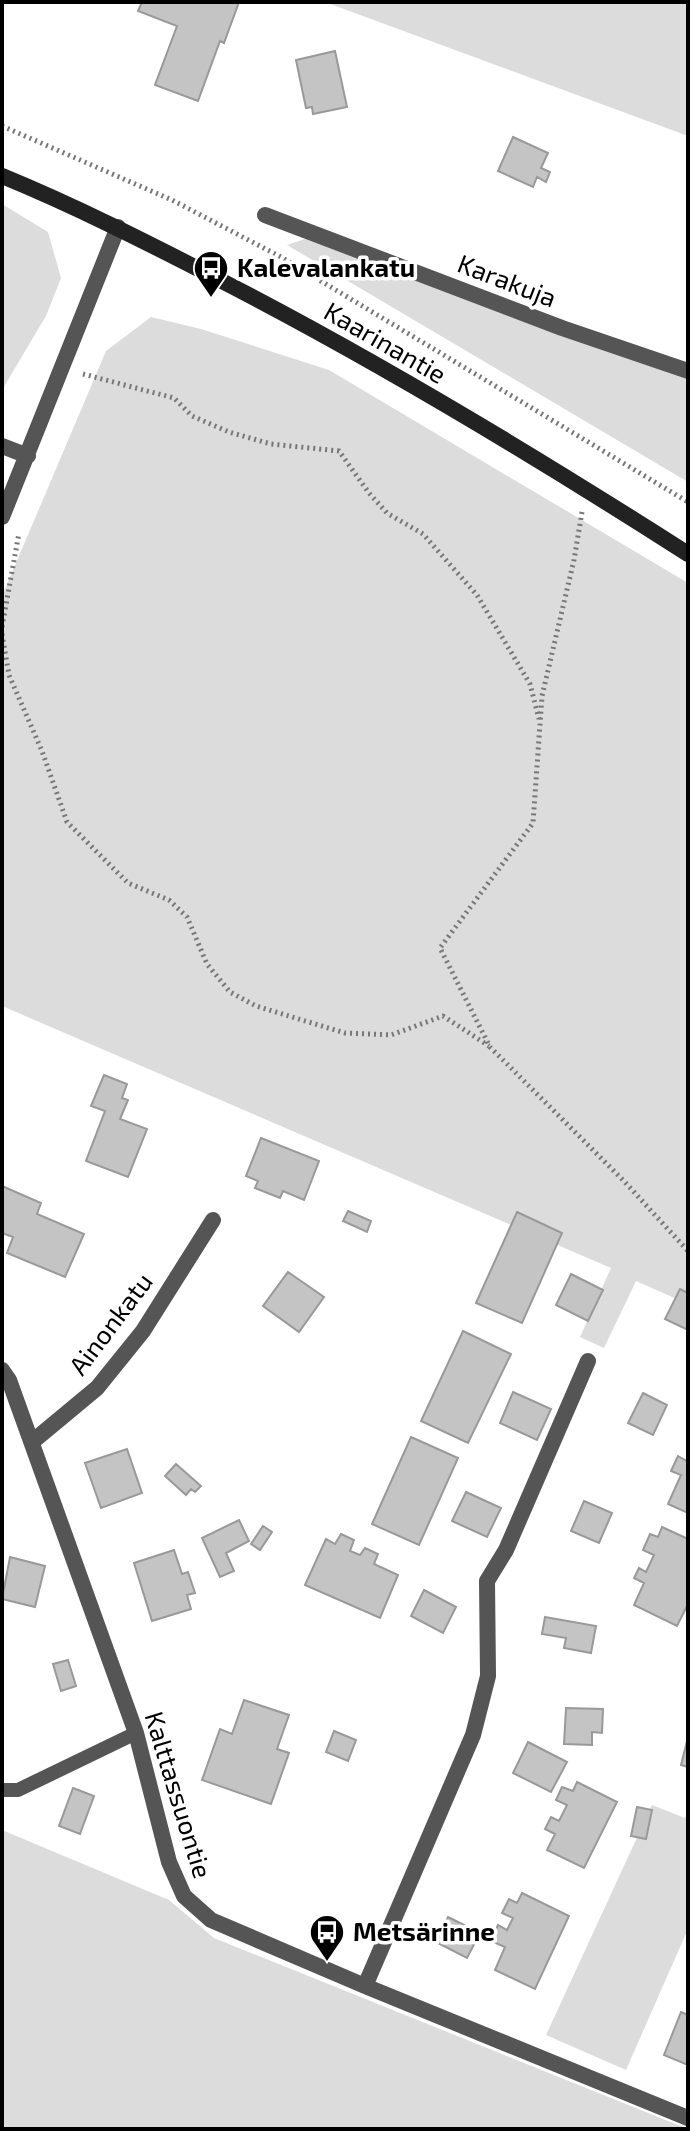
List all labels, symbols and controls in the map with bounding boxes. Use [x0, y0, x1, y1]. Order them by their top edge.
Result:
street label: Karakuja [454, 247, 561, 313]
bus stop icon: Kalevalankatu [192, 249, 230, 299]
place label: Kalevalankatu [237, 251, 415, 282]
street label: Kaarinantie [319, 294, 452, 389]
street label: Ainonkatu [61, 1266, 158, 1380]
street label: Kalttassuontie [139, 1707, 220, 1882]
bus stop icon: Metsärinne [308, 1913, 346, 1963]
place label: Metsärinne [353, 1915, 495, 1946]

